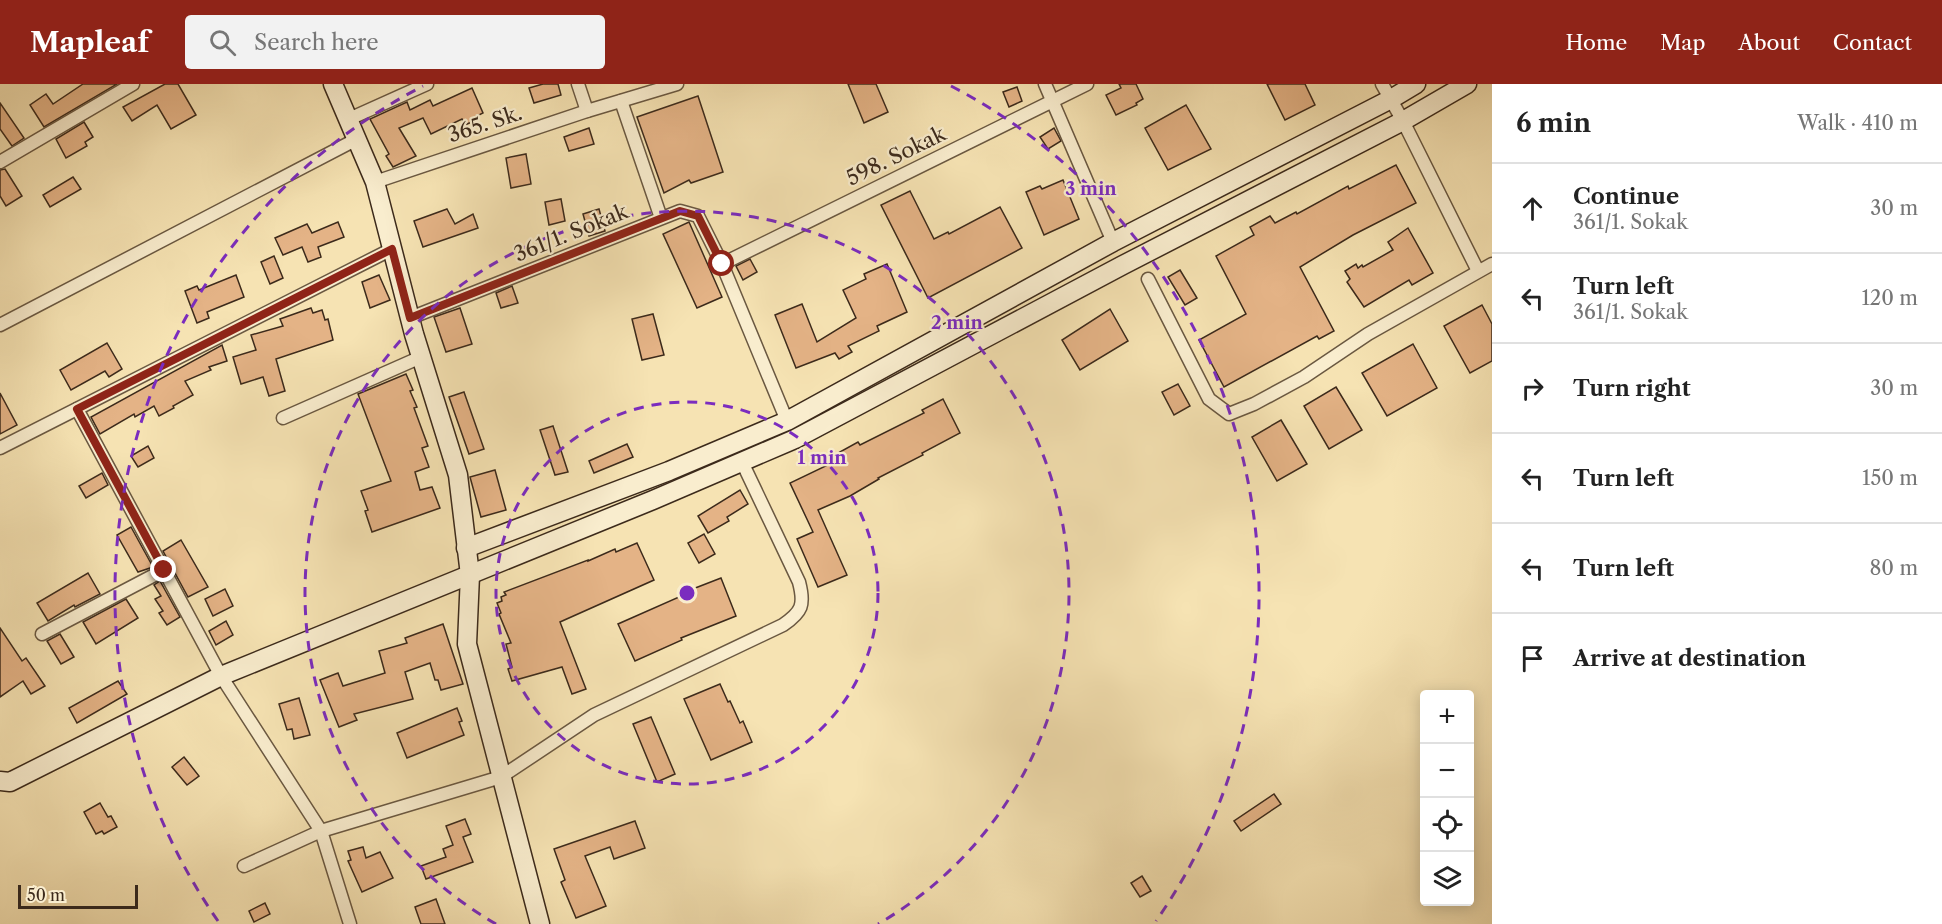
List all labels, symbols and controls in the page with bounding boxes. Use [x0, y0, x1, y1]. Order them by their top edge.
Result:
search box [185, 15, 605, 69]
text: Mapleaf [30, 25, 149, 59]
icon: search [206, 26, 239, 59]
text: Search here [254, 29, 379, 56]
text: Home [1566, 30, 1627, 55]
text: Map [1660, 30, 1705, 55]
text: About [1738, 30, 1800, 55]
text: Contact [1833, 30, 1912, 55]
street label: 365. Sk. [445, 100, 525, 147]
text: 6 min [1516, 107, 1591, 139]
text: Walk · 410 m [1797, 111, 1918, 135]
street label: 598. Sokak [842, 120, 950, 190]
text: 3 min [1065, 178, 1117, 200]
text: Continue [1573, 183, 1679, 210]
icon: ahead [1516, 192, 1549, 225]
text: 30 m [1870, 196, 1918, 220]
street label: 361/1. Sokak [510, 198, 632, 267]
text: 361/1. Sokak [1573, 210, 1688, 234]
route start [708, 250, 734, 276]
text: Turn left [1573, 273, 1674, 300]
icon: left [1516, 282, 1549, 315]
text: 120 m [1861, 286, 1918, 310]
text: 361/1. Sokak [1573, 300, 1688, 324]
text: 2 min [931, 312, 984, 334]
icon: right [1516, 372, 1549, 405]
text: Turn right [1573, 375, 1691, 402]
text: 30 m [1870, 376, 1918, 400]
text: 1 min [797, 447, 847, 469]
icon: left [1516, 462, 1549, 495]
text: Turn left [1573, 465, 1674, 492]
text: 150 m [1862, 466, 1918, 490]
icon: left [1516, 552, 1549, 585]
text: Turn left [1573, 555, 1674, 582]
route end [150, 556, 176, 582]
text: 80 m [1870, 556, 1918, 580]
centre of rings [677, 583, 697, 603]
icon: arrive [1516, 642, 1549, 675]
text: Arrive at destination [1573, 645, 1806, 672]
map controls [1420, 690, 1474, 906]
button: + [1420, 690, 1474, 744]
button: − [1420, 744, 1474, 798]
button: locate [1420, 798, 1474, 852]
button: layers [1420, 852, 1474, 906]
scale bar [18, 882, 138, 910]
text: 50 m [27, 885, 65, 905]

